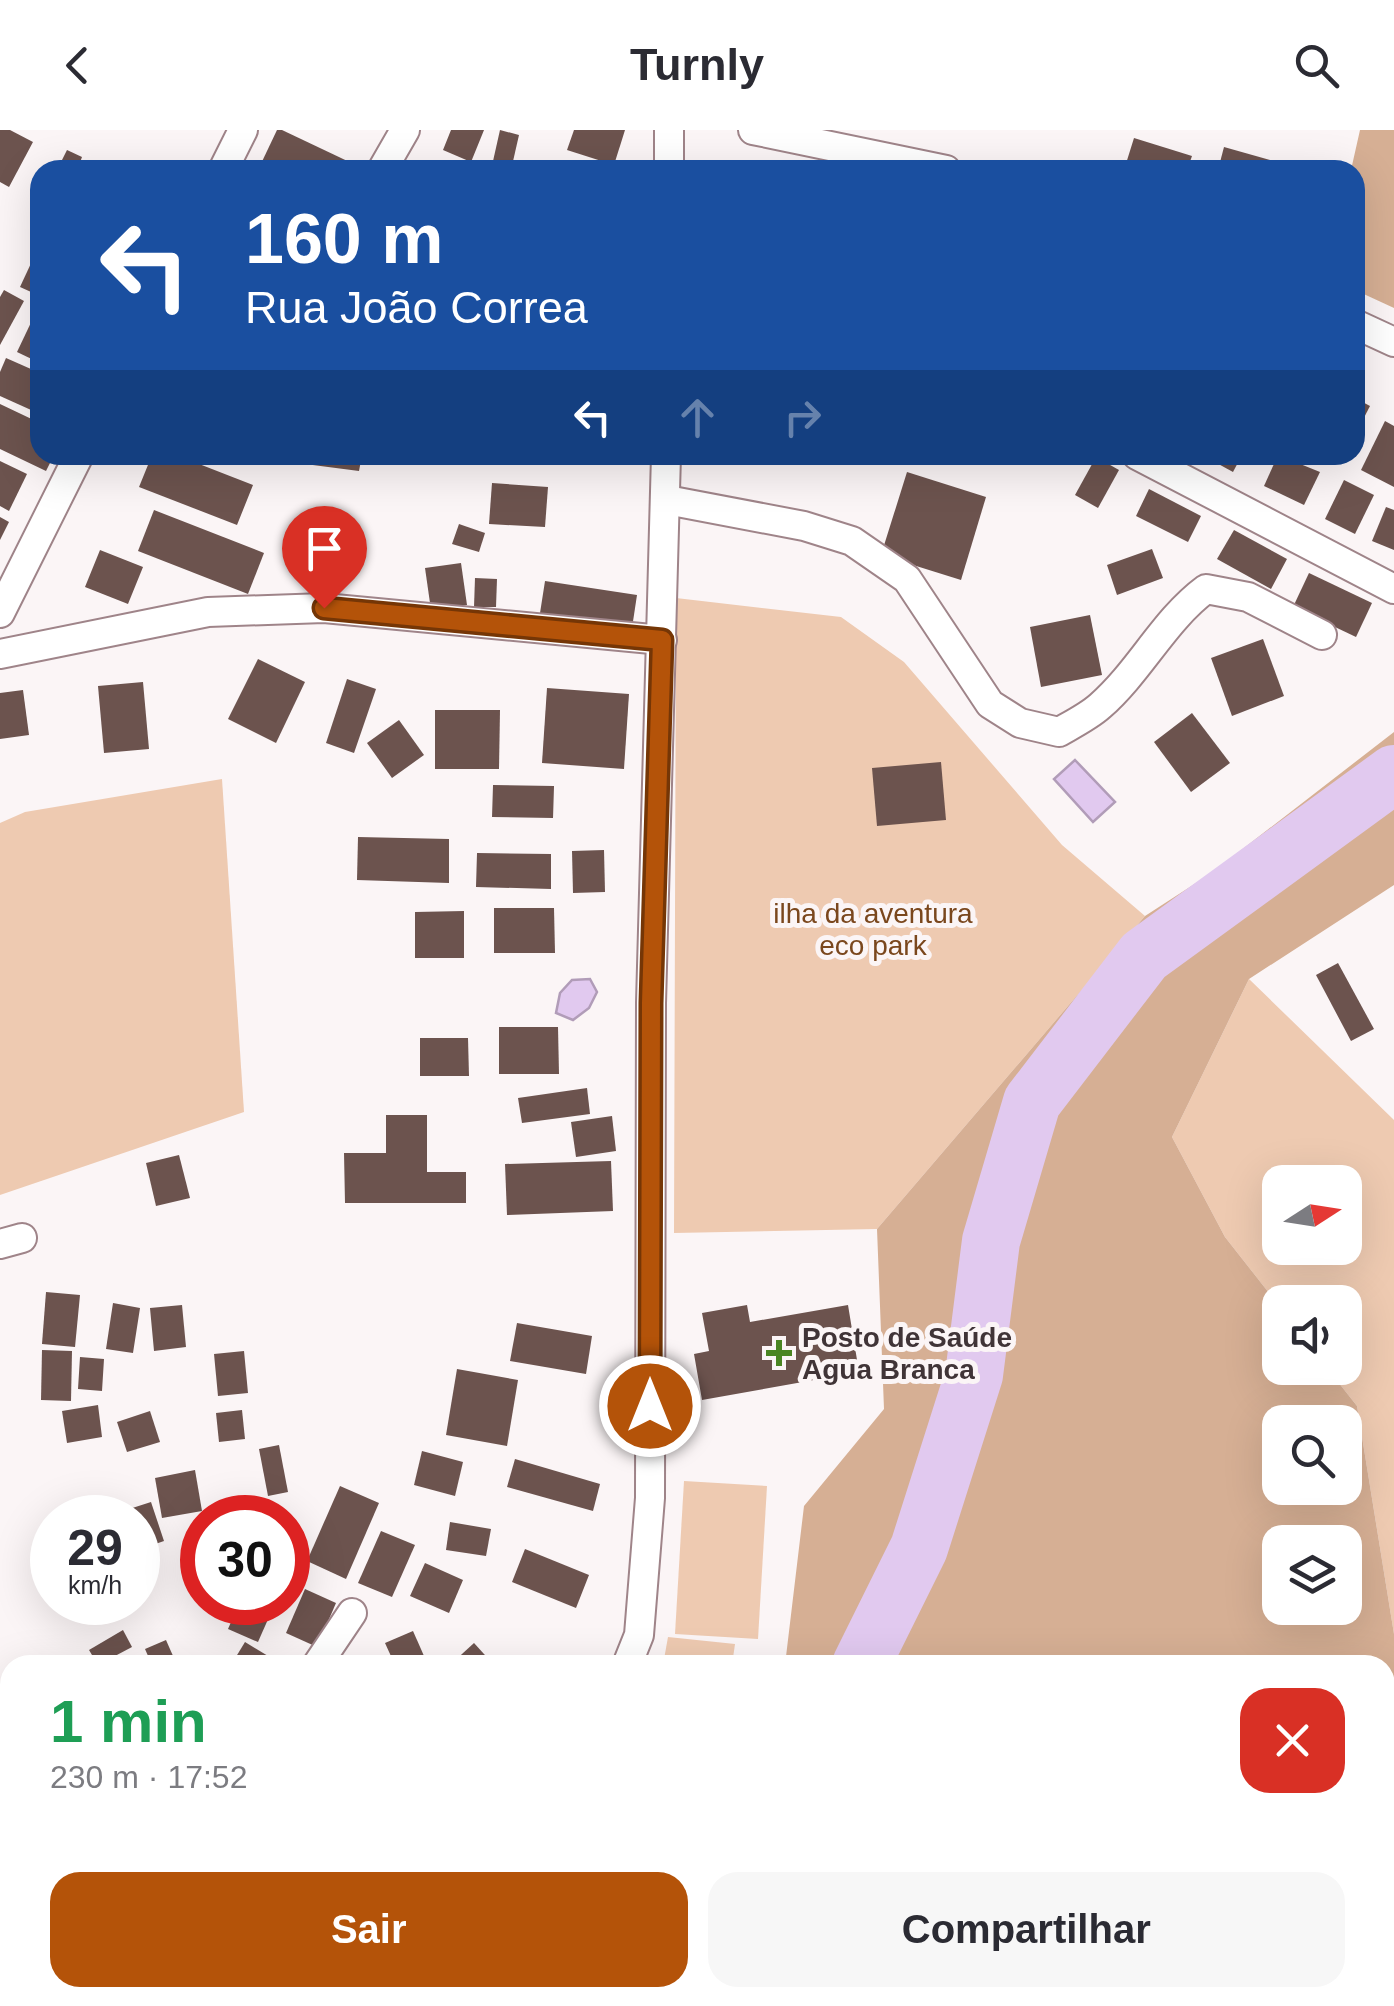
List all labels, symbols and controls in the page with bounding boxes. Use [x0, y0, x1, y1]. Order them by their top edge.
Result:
icon: back [50, 38, 105, 93]
icon: search [1289, 38, 1344, 93]
text: Turnly [630, 39, 764, 90]
icon: left [80, 200, 210, 330]
text: 160 m [245, 200, 443, 278]
text: Rua João Correa [245, 282, 588, 333]
icon: left [565, 390, 620, 445]
icon: ahead [670, 390, 725, 445]
icon: right [775, 390, 830, 445]
pin [282, 506, 367, 609]
icon: arrive [297, 521, 352, 576]
park label: ilha da aventura eco park [773, 898, 973, 961]
north arrow [1262, 1165, 1362, 1265]
map controls [1262, 1165, 1362, 1625]
button: sound [1262, 1285, 1362, 1385]
place label: Posto de Saúde Agua Branca [802, 1322, 1012, 1385]
marker: Posto de Saúde Agua Branca [766, 1340, 792, 1366]
position arrow [598, 1354, 702, 1458]
button: search [1262, 1405, 1362, 1505]
speed limit sign: 30 [180, 1495, 310, 1625]
text: 29 [67, 1520, 123, 1576]
button: layers [1262, 1525, 1362, 1625]
text: km/h [68, 1571, 122, 1599]
text: 1 min [50, 1688, 207, 1755]
button: close [1240, 1688, 1345, 1793]
text: 230 m · 17:52 [50, 1759, 247, 1795]
button: Sair [50, 1872, 688, 1987]
button: Compartilhar [708, 1872, 1345, 1987]

